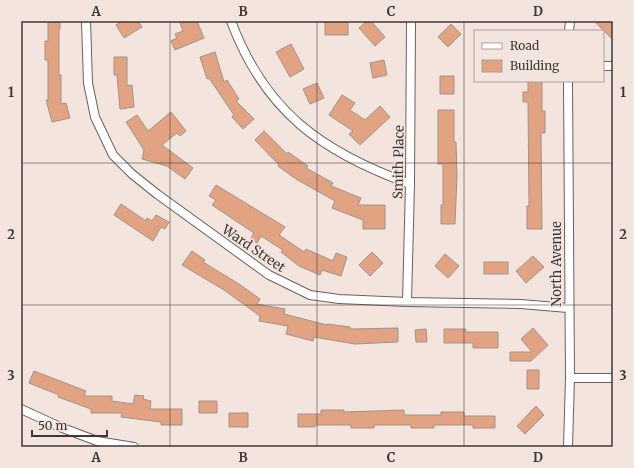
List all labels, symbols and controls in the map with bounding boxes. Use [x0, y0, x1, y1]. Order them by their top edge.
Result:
text: A [90, 3, 101, 20]
text: B [238, 3, 248, 20]
text: C [387, 3, 396, 20]
text: D [533, 3, 543, 20]
legend [474, 30, 604, 82]
text: Road [510, 38, 539, 53]
text: Building [510, 58, 560, 73]
text: 1 [8, 84, 14, 101]
text: 1 [620, 84, 626, 101]
street label: Smith Place [389, 125, 408, 199]
street label: Ward Street [218, 220, 289, 276]
street label: North Avenue [548, 221, 565, 307]
text: 2 [7, 226, 15, 243]
text: 2 [619, 226, 627, 243]
text: 3 [7, 367, 15, 384]
text: 3 [619, 367, 627, 384]
scale bar [32, 412, 107, 438]
text: 50 m [38, 418, 67, 433]
text: A [90, 449, 101, 466]
text: B [238, 449, 248, 466]
text: C [387, 449, 396, 466]
text: D [533, 449, 543, 466]

